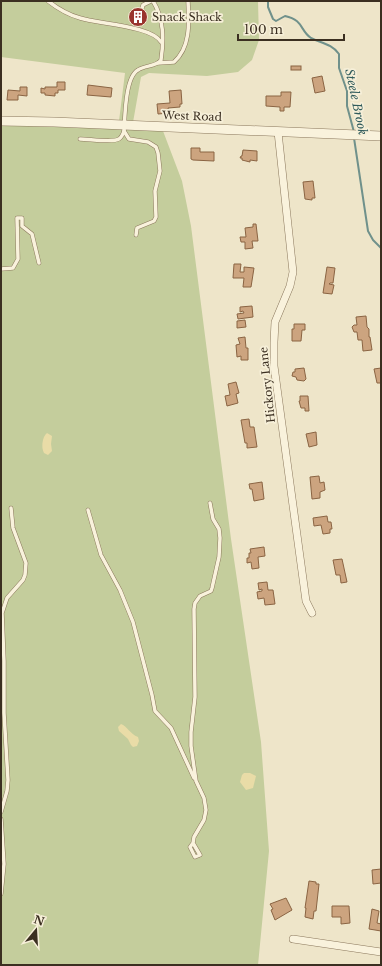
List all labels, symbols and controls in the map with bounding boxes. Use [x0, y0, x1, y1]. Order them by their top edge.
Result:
building icon: Snack Shack [127, 6, 149, 28]
place label: Snack Shack [152, 10, 222, 24]
scale bar [238, 16, 344, 42]
text: 100 m [244, 22, 283, 37]
water label: Steele Brook [342, 67, 371, 136]
street label: West Road [161, 108, 223, 124]
street label: Hickory Lane [256, 346, 278, 424]
north arrow [16, 910, 56, 950]
text: N [32, 912, 47, 929]

